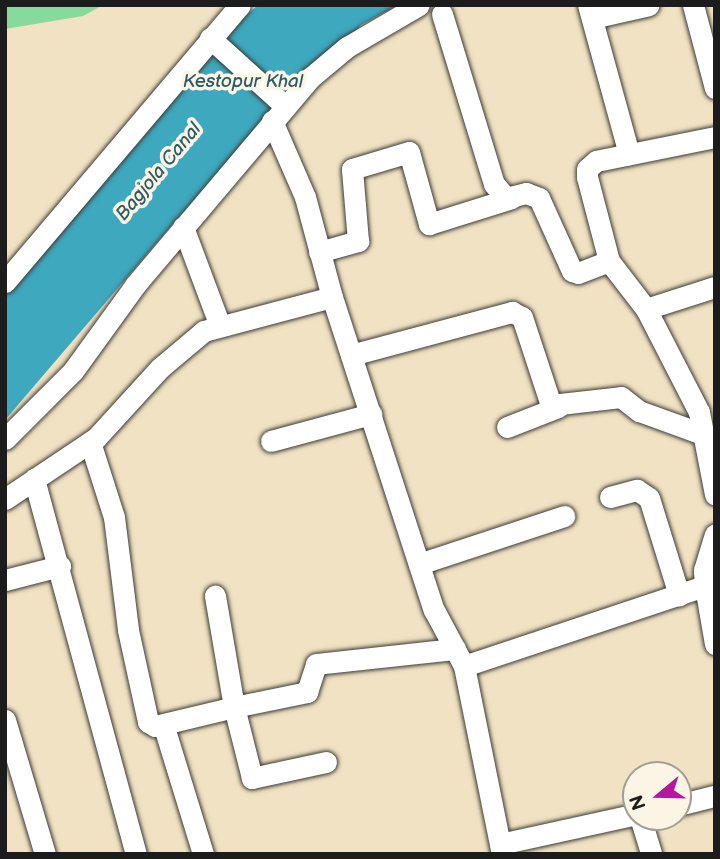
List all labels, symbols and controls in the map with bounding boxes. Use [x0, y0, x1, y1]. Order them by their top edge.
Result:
water label: Kestopur Khal [183, 71, 303, 93]
water label: Bagjola Canal [111, 118, 207, 226]
north arrow [622, 761, 692, 831]
text: N [625, 792, 652, 813]

